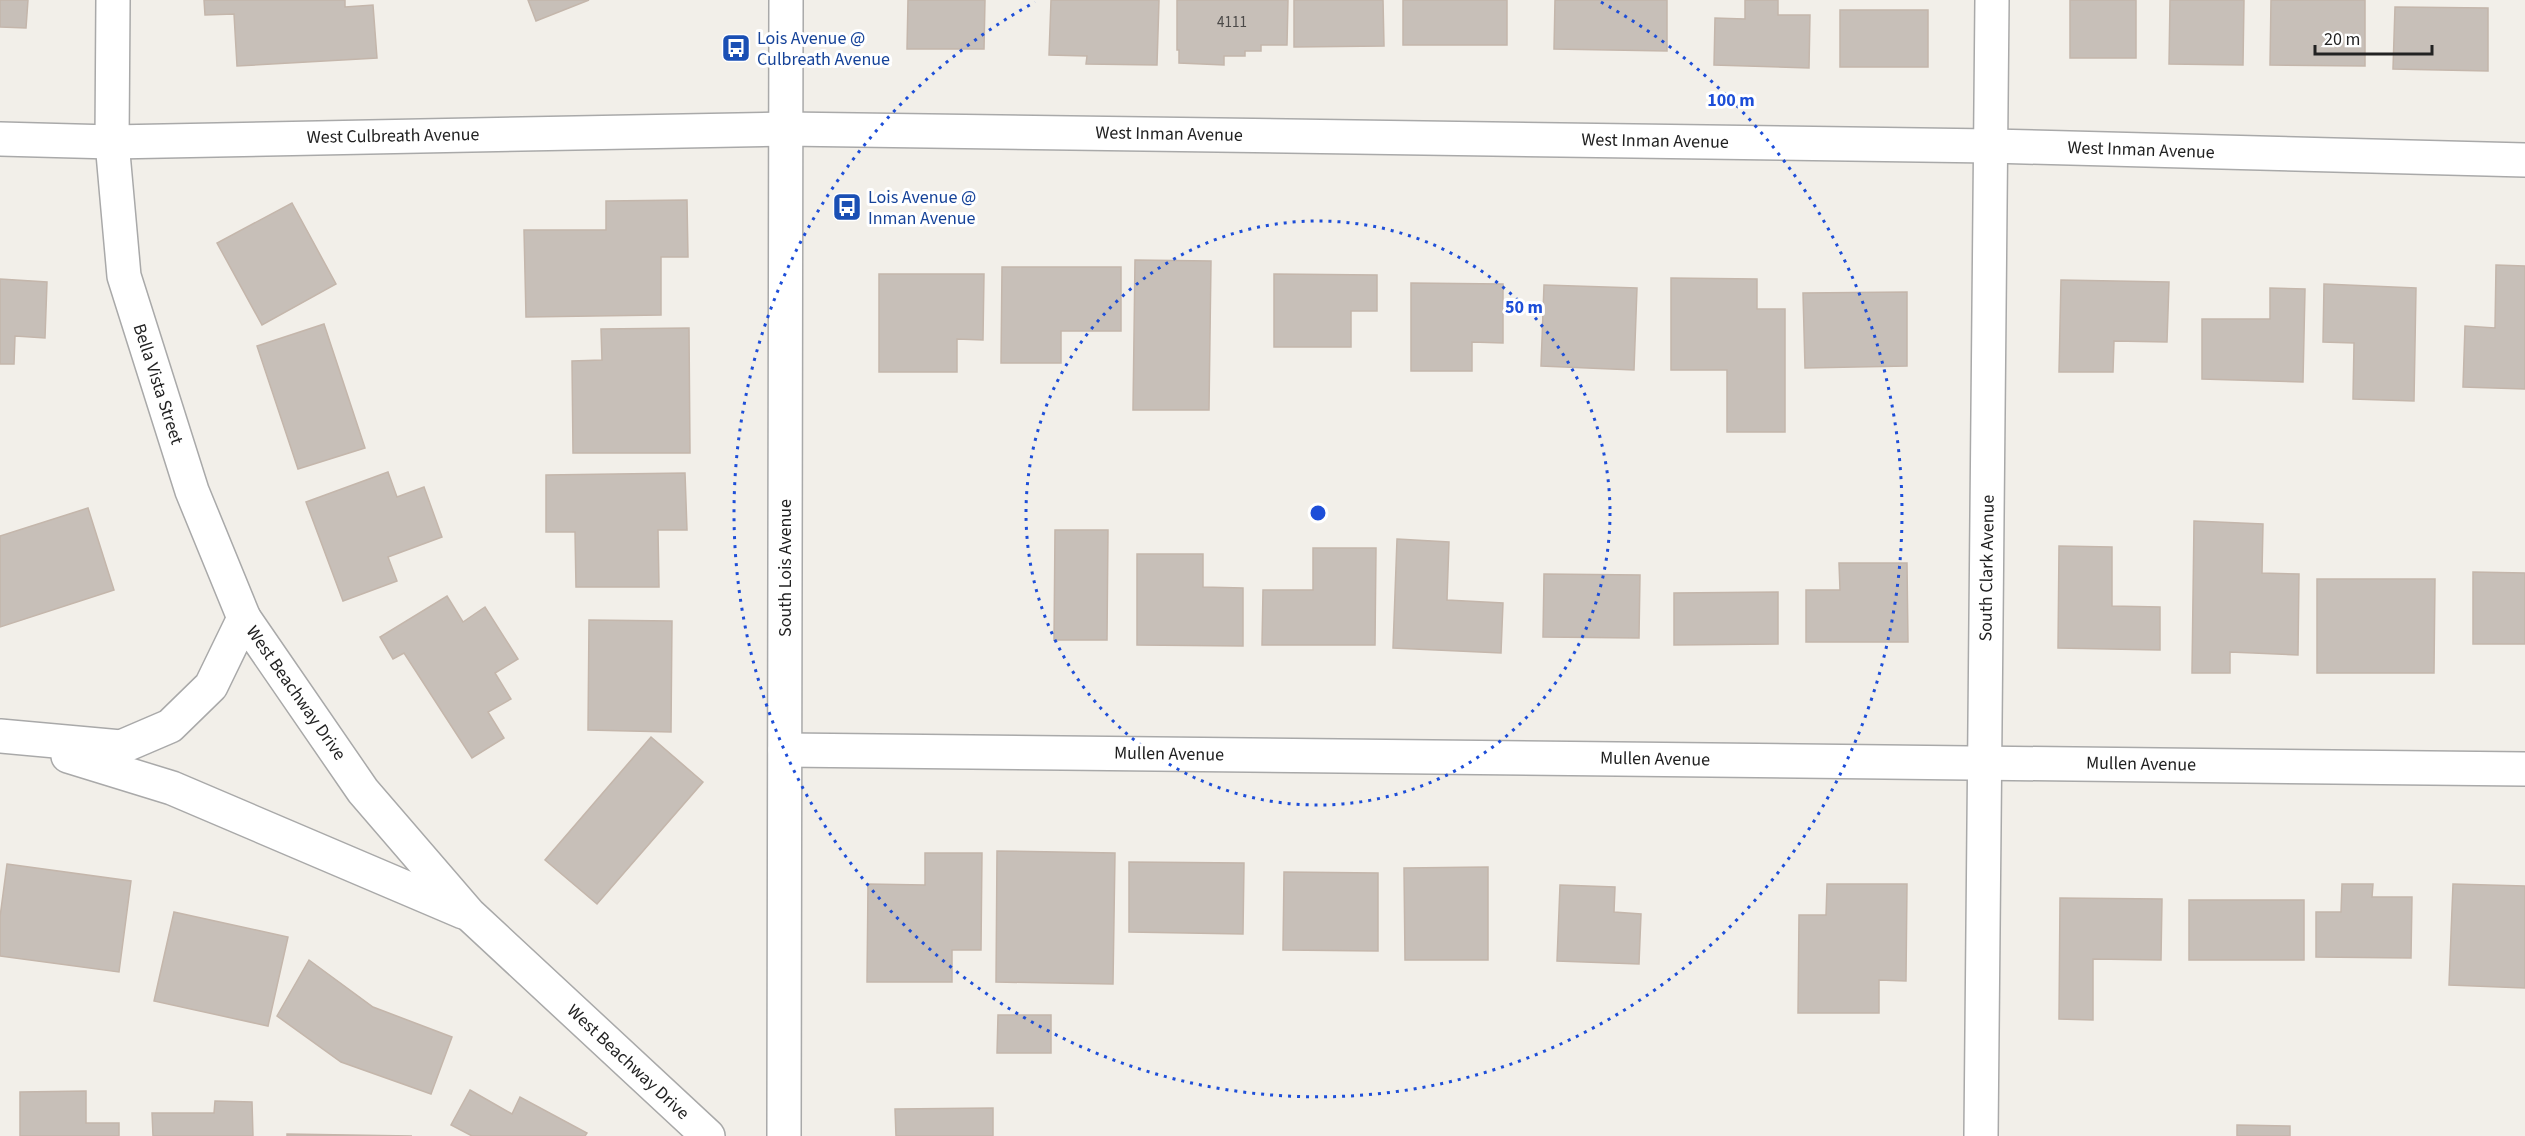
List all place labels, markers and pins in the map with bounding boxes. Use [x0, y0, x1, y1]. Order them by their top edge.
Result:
place label: Lois Avenue @ Culbreath Avenue [757, 26, 890, 72]
bus stop icon: Lois Avenue @ Culbreath Avenue [720, 32, 752, 64]
place label: Lois Avenue @ Inman Avenue [868, 185, 976, 231]
bus stop icon: Lois Avenue @ Inman Avenue [831, 191, 863, 223]
centre of rings [1308, 503, 1328, 523]

